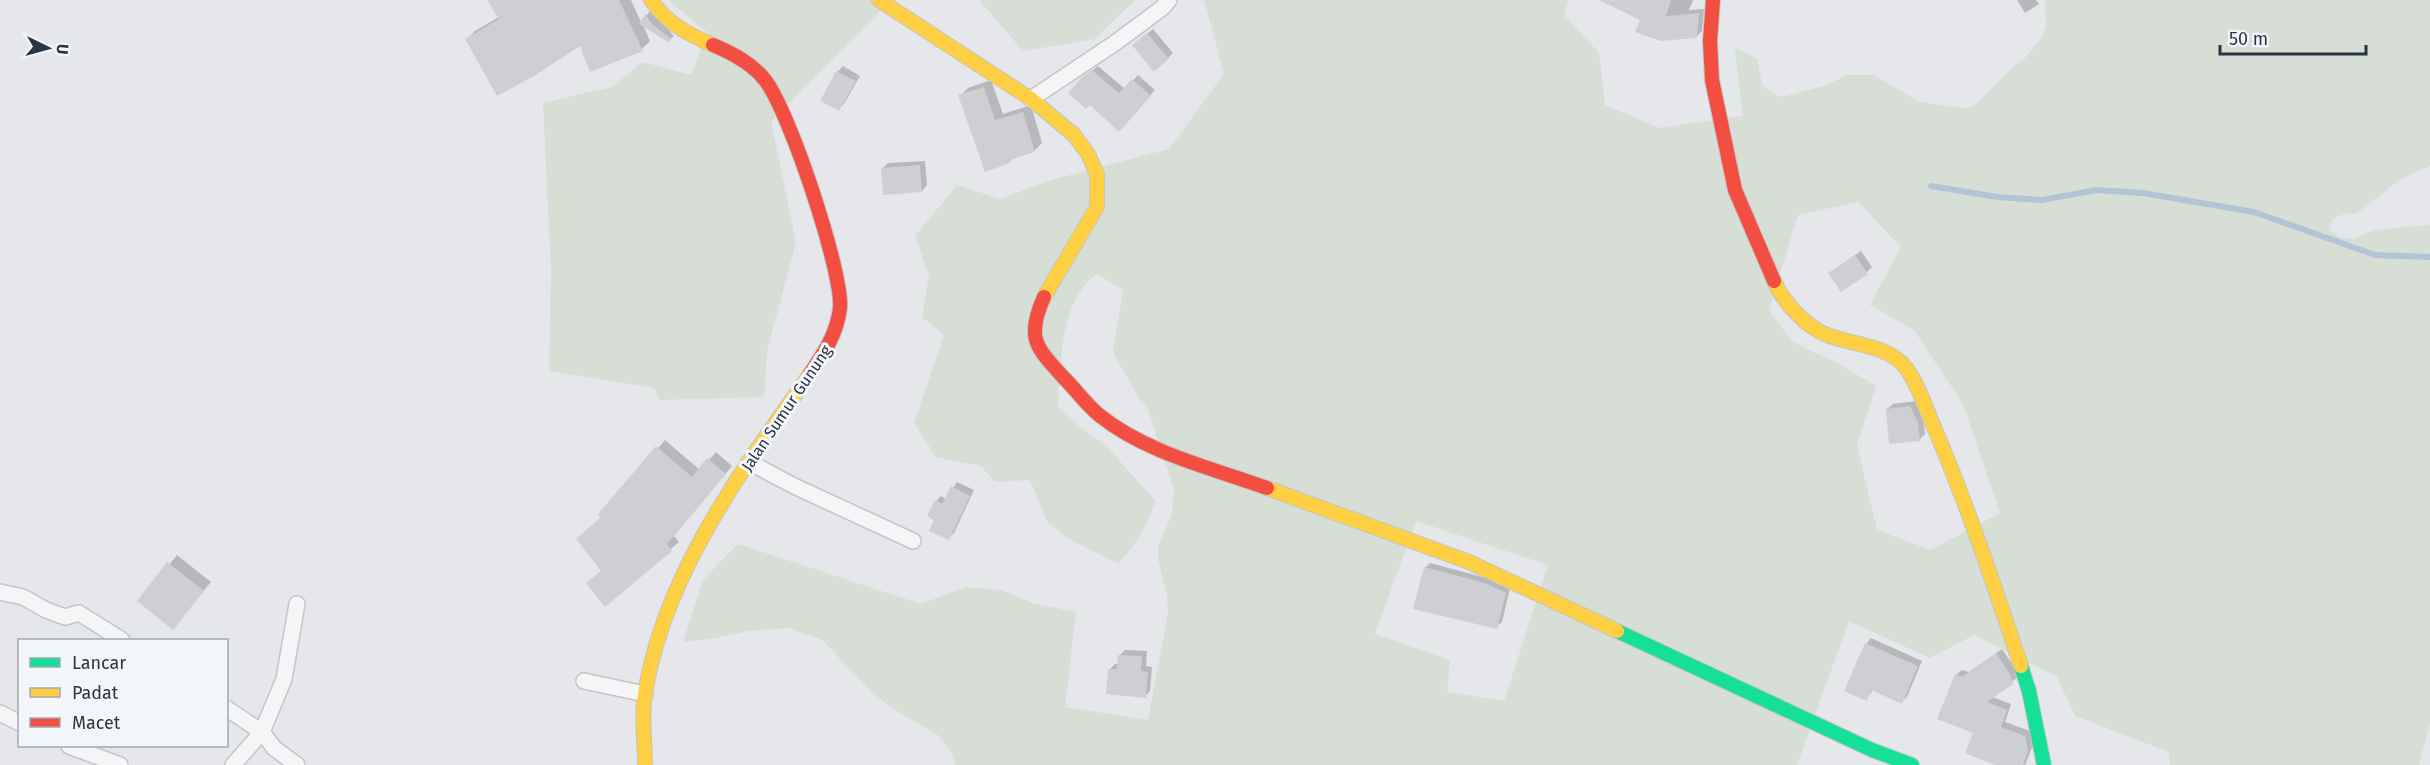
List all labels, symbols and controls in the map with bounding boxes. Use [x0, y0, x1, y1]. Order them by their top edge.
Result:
north arrow [18, 18, 78, 78]
scale bar [2220, 18, 2366, 56]
text: 50 m [2229, 28, 2268, 50]
text: U [53, 43, 72, 55]
street label: Jalan Sumur Gunung [737, 341, 836, 475]
legend [18, 639, 228, 747]
text: Lancar [72, 652, 126, 674]
text: Padat [72, 682, 119, 704]
text: Macet [72, 712, 121, 734]

